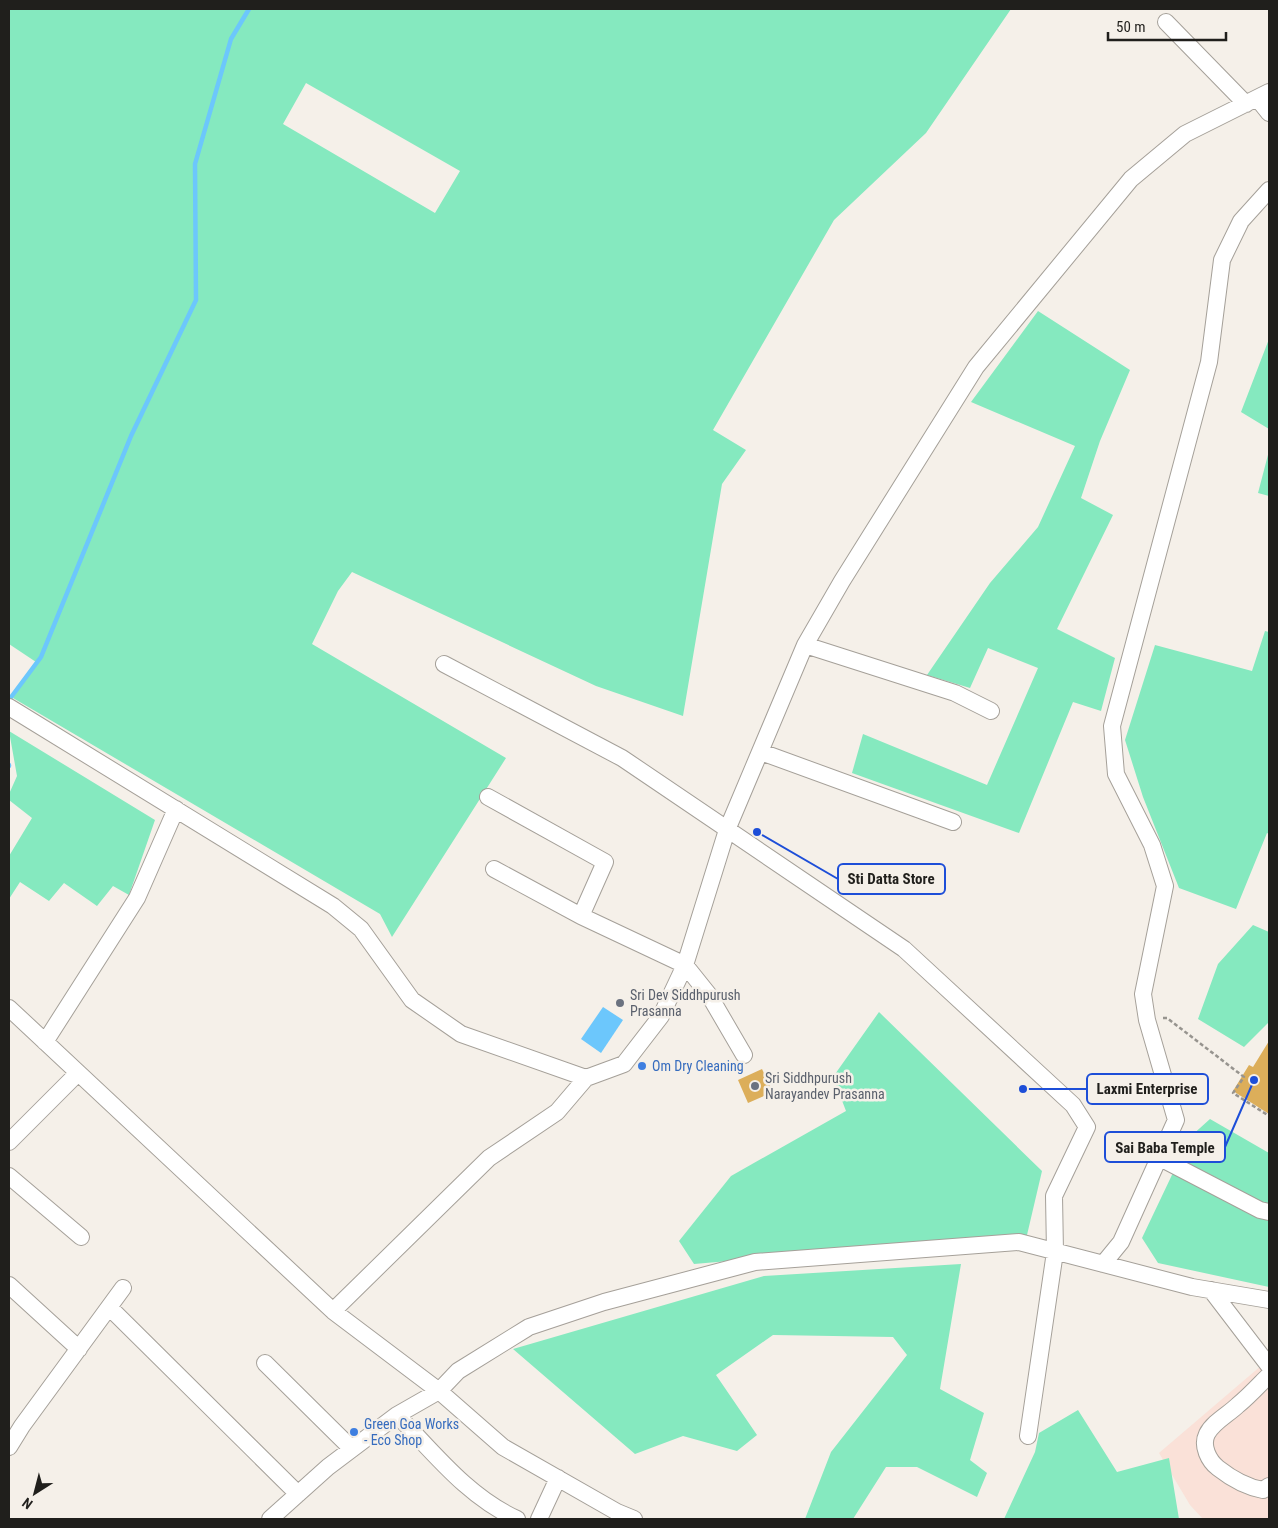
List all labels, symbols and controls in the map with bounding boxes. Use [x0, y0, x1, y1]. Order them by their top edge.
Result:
scale bar [1108, 10, 1226, 42]
text: 50 m [1116, 18, 1146, 36]
callout: Sti Datta Store [838, 864, 945, 894]
text: Sti Datta Store [847, 870, 935, 888]
place label: Sri Dev Siddhpurush Prasanna [630, 987, 741, 1019]
marker: Sri Dev Siddhpurush Prasanna [614, 997, 626, 1009]
place label: Om Dry Cleaning [652, 1058, 744, 1074]
marker: Om Dry Cleaning [636, 1060, 648, 1072]
place label: Sri Siddhpurush Narayandev Prasanna [765, 1070, 885, 1102]
callout: Laxmi Enterprise [1087, 1074, 1208, 1104]
marker: Sri Siddhpurush Narayandev Prasanna [749, 1080, 761, 1092]
text: Laxmi Enterprise [1096, 1080, 1198, 1098]
callout: Sai Baba Temple [1105, 1132, 1225, 1162]
text: Sai Baba Temple [1115, 1139, 1215, 1157]
place label: Green Goa Works - Eco Shop [364, 1416, 459, 1448]
marker: Green Goa Works - Eco Shop [348, 1426, 360, 1438]
north arrow [10, 1468, 60, 1518]
text: N [19, 1495, 36, 1513]

